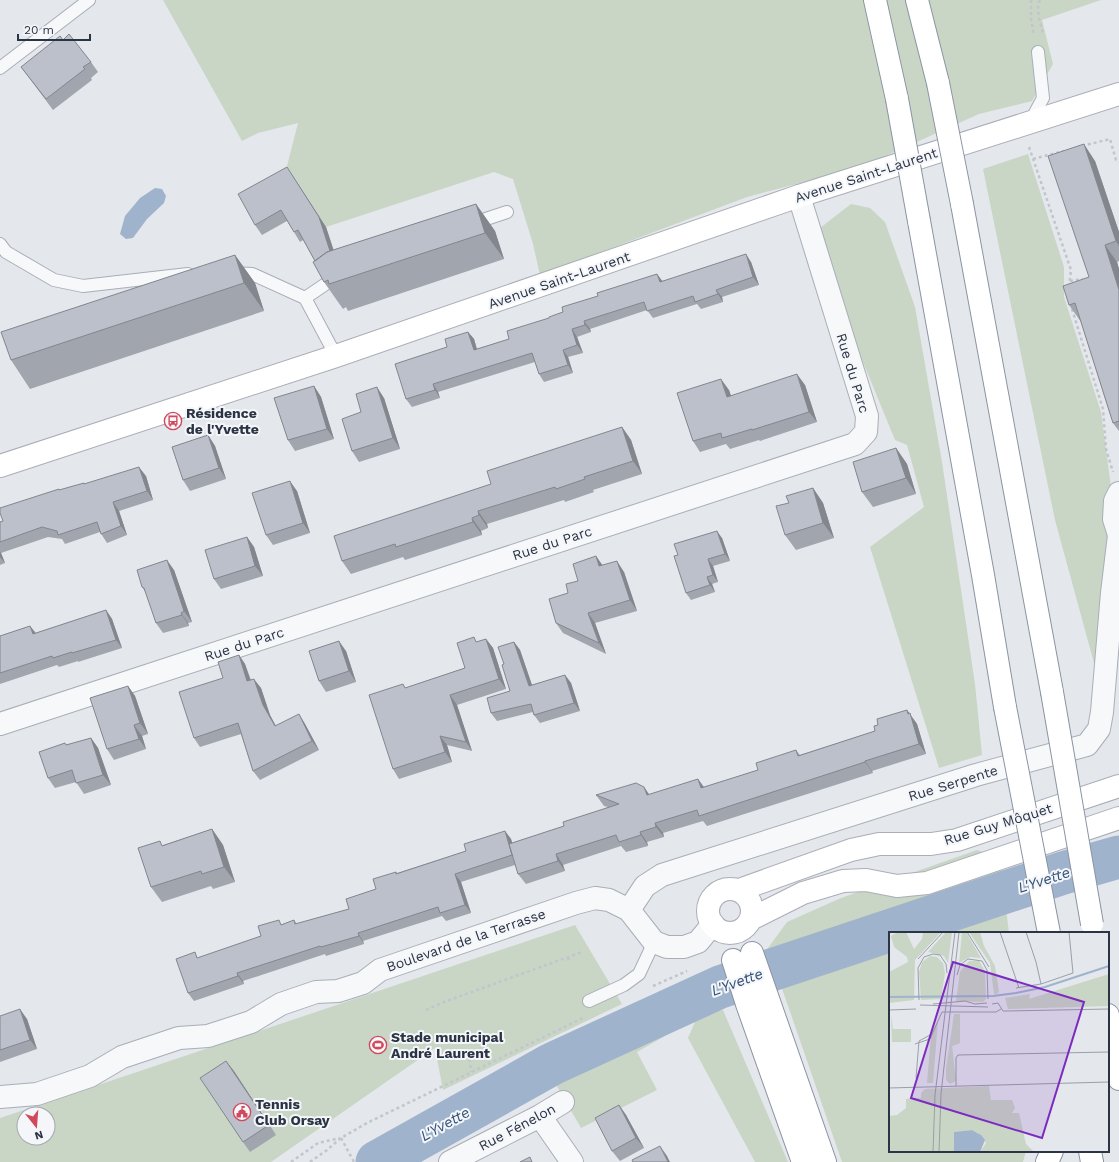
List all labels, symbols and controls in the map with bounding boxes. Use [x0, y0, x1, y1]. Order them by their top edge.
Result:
scale bar [18, 16, 90, 42]
text: 20 m [24, 23, 54, 37]
street label: Avenue Saint-Laurent [793, 144, 940, 206]
street label: Avenue Saint-Laurent [486, 248, 632, 312]
street label: Rue du Parc [833, 331, 873, 415]
place label: Résidence de l'Yvette [186, 405, 259, 437]
bus stop icon: Résidence de l'Yvette [163, 411, 183, 431]
street label: Rue du Parc [510, 523, 594, 563]
street label: Rue du Parc [202, 624, 286, 664]
street label: Rue Serpente [906, 762, 1000, 804]
street label: Rue Guy Môquet [942, 800, 1054, 848]
water label: L'Yvette [1016, 863, 1072, 897]
street label: Boulevard de la Terrasse [384, 905, 548, 975]
inset map [889, 932, 1109, 1152]
water label: L'Yvette [709, 964, 765, 1000]
place label: Stade municipal André Laurent [391, 1029, 504, 1061]
sports icon: Stade municipal André Laurent [368, 1035, 388, 1055]
place label: Tennis Club Orsay [255, 1096, 330, 1128]
street label: Rue Fénelon [476, 1100, 558, 1154]
public building icon: Tennis Club Orsay [232, 1102, 252, 1122]
water label: L'Yvette [417, 1103, 473, 1145]
north arrow [16, 1106, 56, 1146]
text: N [33, 1128, 45, 1142]

